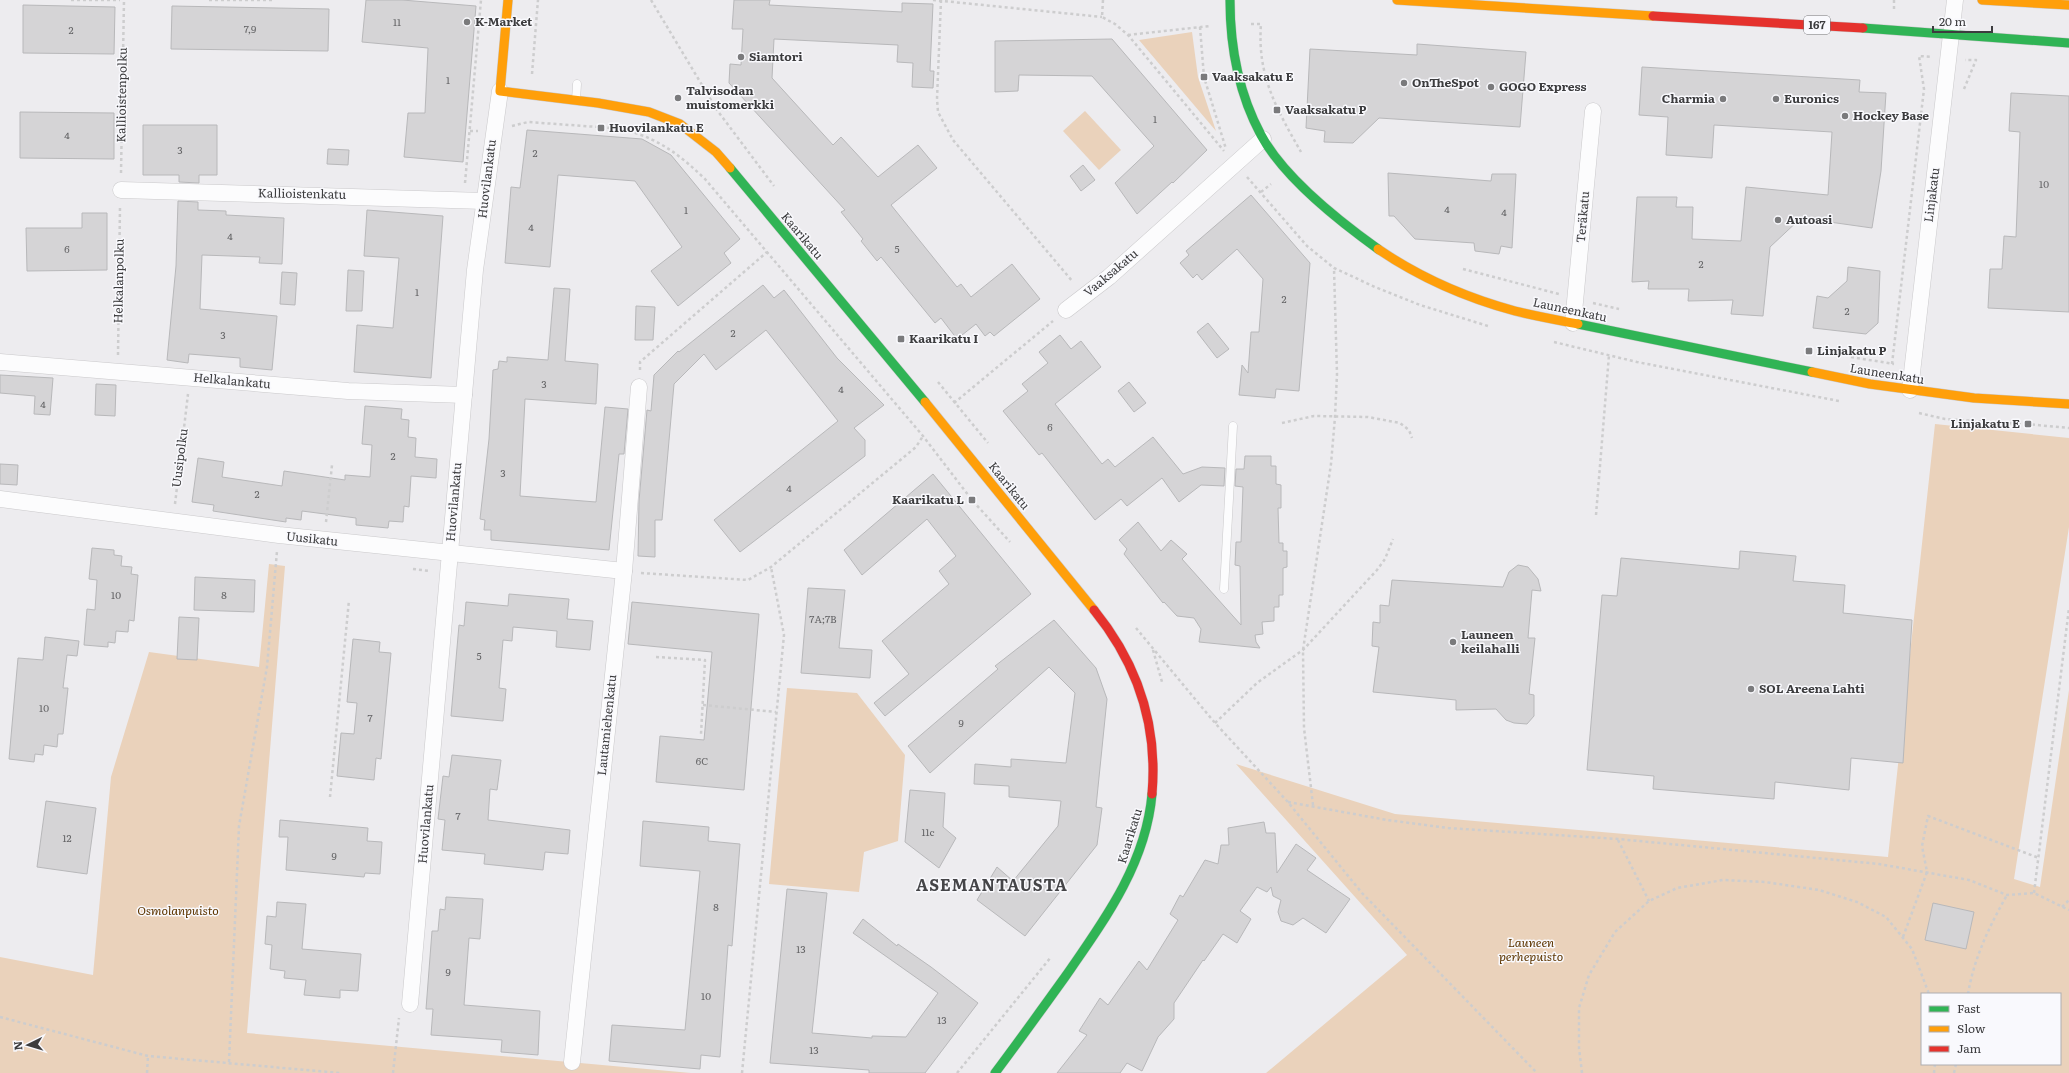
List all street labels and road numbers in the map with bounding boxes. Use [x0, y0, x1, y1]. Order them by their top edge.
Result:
road number: 167 [1804, 16, 1830, 34]
street label: Kallioistenpolku [111, 47, 131, 143]
street label: Huovilankatu [472, 138, 500, 219]
street label: Linjakatu [1919, 166, 1943, 223]
street label: Kallioistenkatu [258, 183, 347, 203]
street label: Teräkatu [1571, 190, 1593, 244]
street label: Kaarikatu [778, 208, 828, 263]
street label: Helkalanpolku [108, 238, 128, 324]
street label: Vaaksakatu [1079, 244, 1142, 300]
street label: Launeenkatu [1531, 292, 1609, 326]
street label: Launeenkatu [1849, 358, 1926, 388]
street label: Helkalankatu [193, 368, 272, 392]
street label: Uusipolku [166, 427, 192, 488]
street label: Kaarikatu [985, 458, 1035, 514]
street label: Huovilankatu [441, 461, 465, 542]
street label: Uusikatu [285, 526, 339, 550]
street label: Lautamiehenkatu [592, 673, 620, 776]
street label: Huovilankatu [413, 783, 437, 864]
street label: Kaarikatu [1112, 805, 1146, 866]

